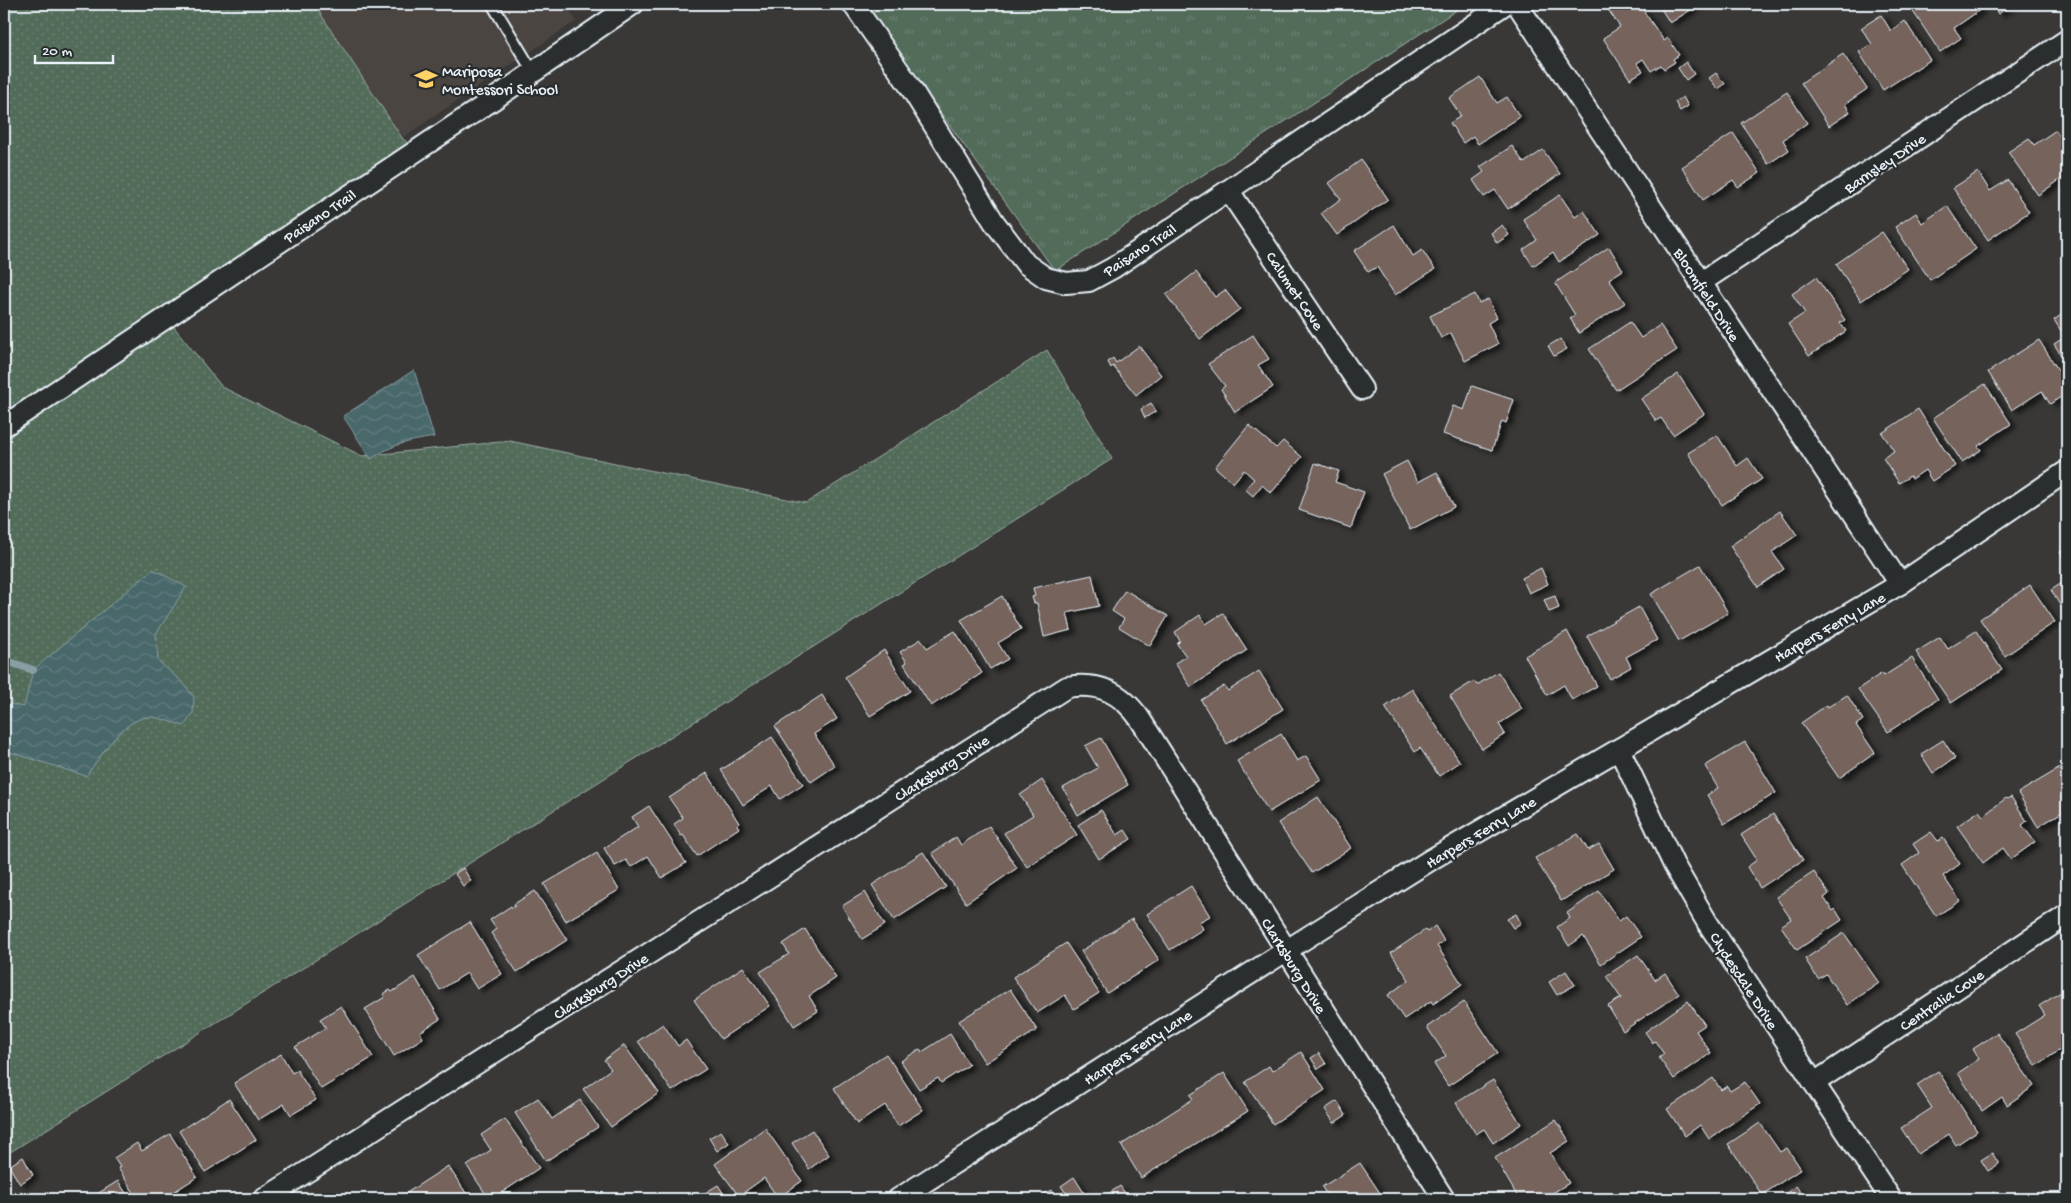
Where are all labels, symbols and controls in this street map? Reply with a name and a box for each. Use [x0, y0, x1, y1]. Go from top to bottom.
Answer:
scale bar [35, 32, 112, 64]
text: 20 m [42, 43, 72, 61]
place label: Mariposa Montessori School [442, 64, 558, 101]
school or university icon: Mariposa Montessori School [413, 66, 439, 92]
street label: Barnsley Drive [1841, 130, 1931, 200]
street label: Paisano Trail [280, 187, 361, 250]
street label: Paisano Trail [1100, 221, 1181, 283]
street label: Bloomfield Drive [1667, 245, 1743, 347]
street label: Calumet Cove [1260, 249, 1327, 336]
street label: Harpers Ferry Lane [1772, 589, 1890, 669]
street label: Clarksburg Drive [892, 732, 994, 808]
street label: Harpers Ferry Lane [1423, 793, 1541, 874]
street label: Clarksburg Drive [1255, 916, 1329, 1019]
street label: Clydesdale Drive [1704, 930, 1781, 1035]
street label: Clarksburg Drive [551, 950, 653, 1026]
street label: Centralia Cove [1897, 966, 1989, 1037]
street label: Harpers Ferry Lane [1081, 1006, 1197, 1091]

